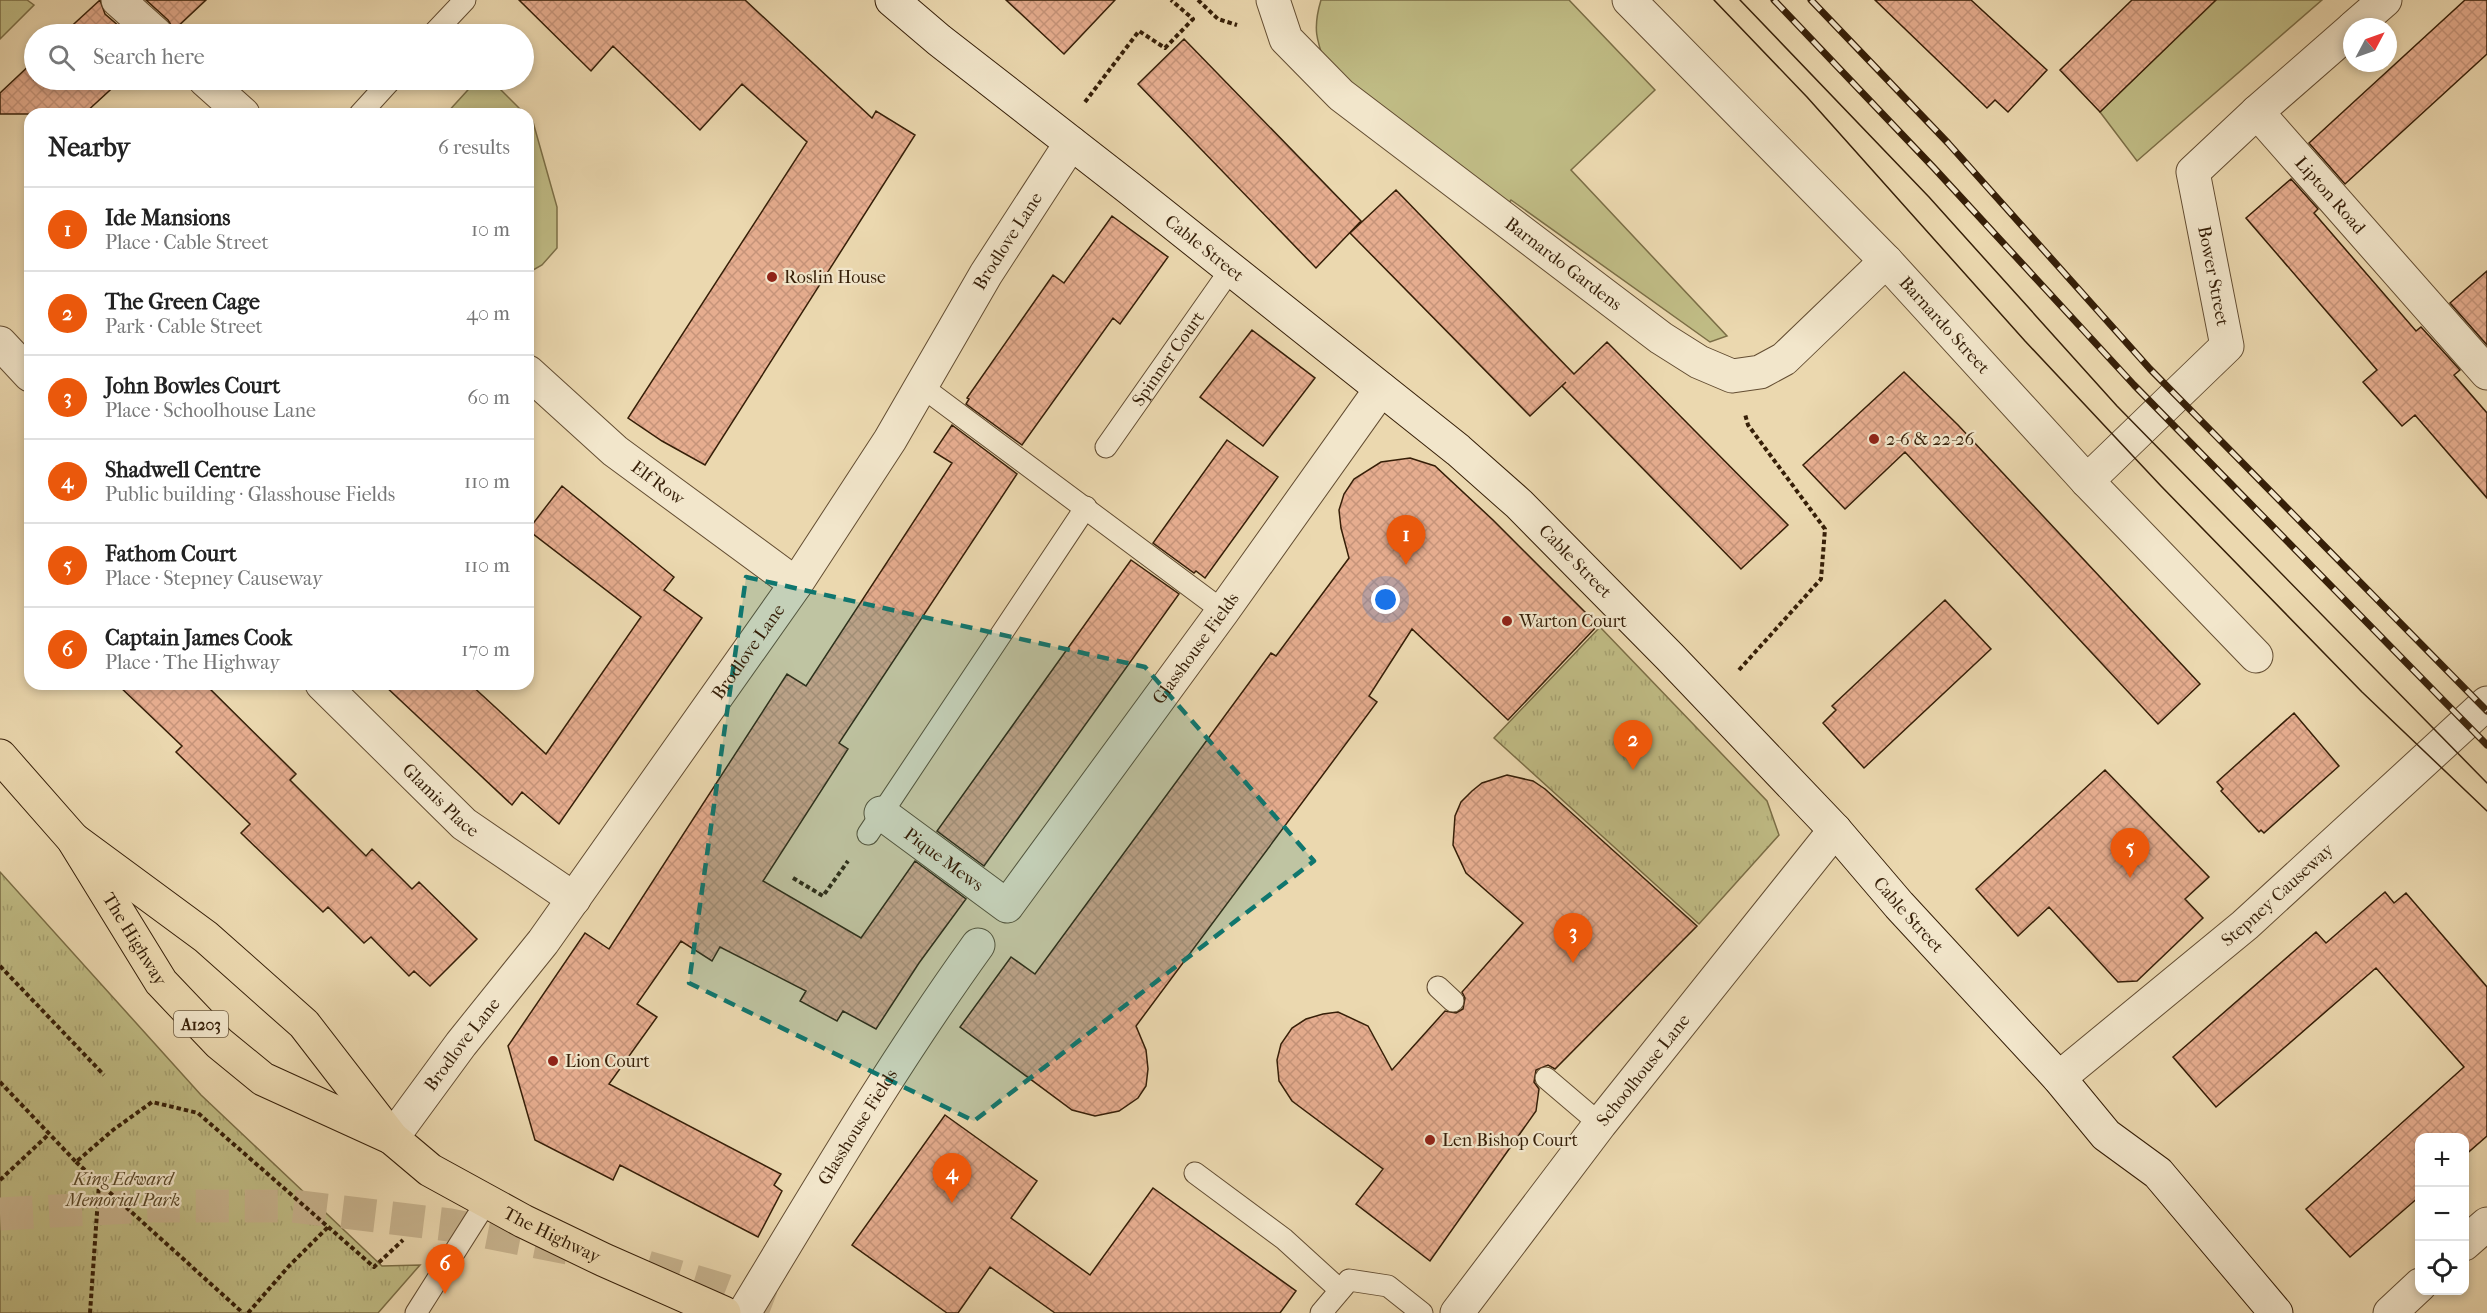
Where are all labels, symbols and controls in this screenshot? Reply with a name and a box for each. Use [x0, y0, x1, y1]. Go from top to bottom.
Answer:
north arrow [2343, 18, 2397, 72]
search box [24, 24, 534, 90]
icon: search [45, 41, 78, 74]
text: Search here [93, 44, 205, 70]
text: Nearby [48, 132, 130, 163]
text: 6 results [438, 136, 510, 159]
street label: Lipton Road [2291, 152, 2370, 238]
street label: Brodlove Lane [969, 188, 1047, 294]
text: Ide Mansions [105, 205, 230, 231]
street label: Cable Street [1161, 210, 1249, 286]
street label: Barnardo Gardens [1501, 213, 1626, 315]
text: 1 [64, 218, 71, 241]
text: 10 m [471, 218, 510, 241]
street label: Bower Street [2193, 224, 2233, 328]
text: Place · Cable Street [105, 231, 269, 254]
place label: Roslin House [784, 267, 886, 288]
marker: Roslin House [765, 270, 779, 284]
street label: Barnardo Street [1895, 272, 1995, 378]
text: The Green Cage [105, 289, 260, 315]
text: 2 [62, 302, 73, 325]
text: 40 m [466, 302, 510, 325]
street label: Spinner Court [1128, 307, 1209, 410]
text: Park · Cable Street [105, 315, 263, 338]
text: John Bowles Court [105, 373, 280, 399]
text: 3 [63, 386, 72, 409]
text: 60 m [467, 386, 510, 409]
text: Place · Schoolhouse Lane [105, 399, 316, 422]
place label: 2-6 & 22-26 [1886, 429, 1975, 450]
marker: 2-6 & 22-26 [1867, 432, 1881, 446]
street label: Elf Row [627, 456, 689, 509]
text: Shadwell Centre [105, 457, 261, 483]
text: 4 [62, 470, 73, 493]
text: 110 m [464, 470, 510, 493]
text: Public building · Glasshouse Fields [105, 483, 395, 506]
pin: 1 [1386, 516, 1426, 565]
street label: Cable Street [1535, 520, 1617, 603]
text: Fathom Court [105, 541, 237, 567]
text: 5 [63, 554, 72, 577]
text: 110 m [464, 554, 510, 577]
text: Place · Stepney Causeway [105, 567, 323, 590]
your location [1371, 585, 1400, 614]
street label: Glasshouse Fields [1148, 588, 1243, 708]
street label: Brodlove Lane [707, 600, 789, 703]
place label: Warton Court [1518, 611, 1627, 632]
marker: Warton Court [1500, 614, 1514, 628]
text: Captain James Cook [105, 625, 292, 651]
text: 6 [62, 638, 73, 661]
text: 170 m [461, 638, 510, 661]
text: Place · The Highway [105, 651, 280, 674]
pin: 2 [1614, 720, 1652, 770]
street label: Glamis Place [398, 759, 483, 841]
street label: Pique Mews [900, 823, 988, 896]
pin: 5 [2110, 828, 2150, 878]
street label: Stepney Causeway [2217, 838, 2339, 951]
street label: Cable Street [1869, 873, 1949, 957]
street label: The Highway [98, 889, 172, 990]
pin: 3 [1554, 914, 1592, 963]
street label: Brodlove Lane [420, 993, 505, 1095]
street label: Schoolhouse Lane [1592, 1010, 1694, 1130]
road number: A1203 [174, 1011, 228, 1037]
place label: Lion Court [565, 1051, 650, 1072]
marker: Lion Court [546, 1054, 560, 1068]
street label: Glasshouse Fields [813, 1065, 902, 1189]
place label: Len Bishop Court [1442, 1130, 1579, 1151]
marker: Len Bishop Court [1423, 1133, 1437, 1147]
map controls [2415, 1133, 2469, 1295]
button: + [2415, 1133, 2469, 1187]
pin: 4 [932, 1154, 972, 1203]
park label: King Edward Memorial Park [64, 1169, 180, 1211]
button: − [2415, 1187, 2469, 1241]
street label: The Highway [500, 1202, 605, 1268]
button: locate [2415, 1241, 2469, 1295]
pin: 6 [426, 1244, 464, 1294]

